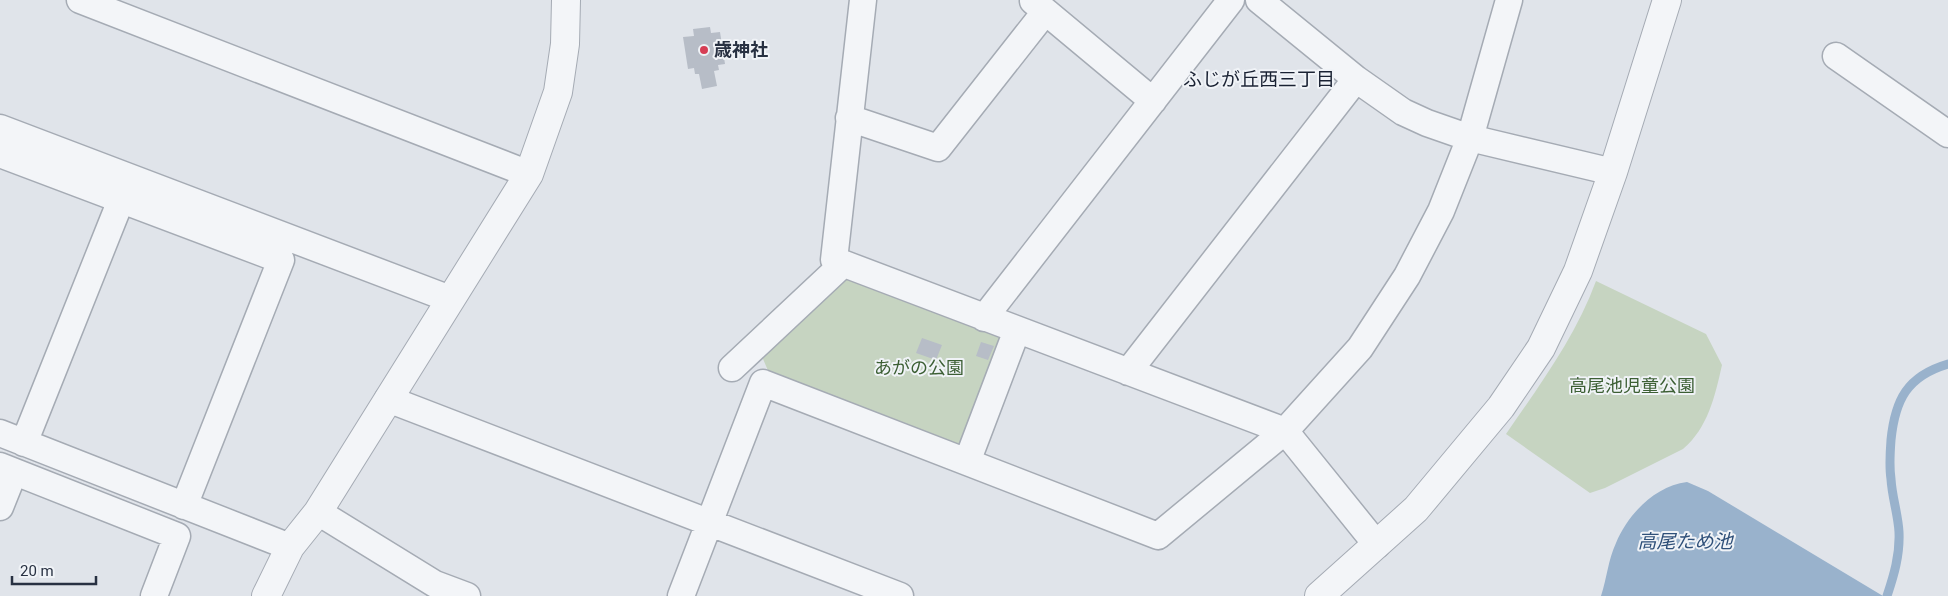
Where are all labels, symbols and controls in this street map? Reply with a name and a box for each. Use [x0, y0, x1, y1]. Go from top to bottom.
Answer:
place label: 歳神社 [714, 39, 768, 60]
marker: 歳神社 [698, 44, 710, 56]
district label: ふじが丘西三丁目 [1183, 68, 1335, 91]
park label: あがの公園 [874, 357, 964, 378]
park label: 高尾池児童公園 [1569, 375, 1695, 396]
water label: 高尾ため池 [1637, 530, 1734, 553]
scale bar [12, 554, 96, 586]
text: 20 m [20, 562, 54, 580]

